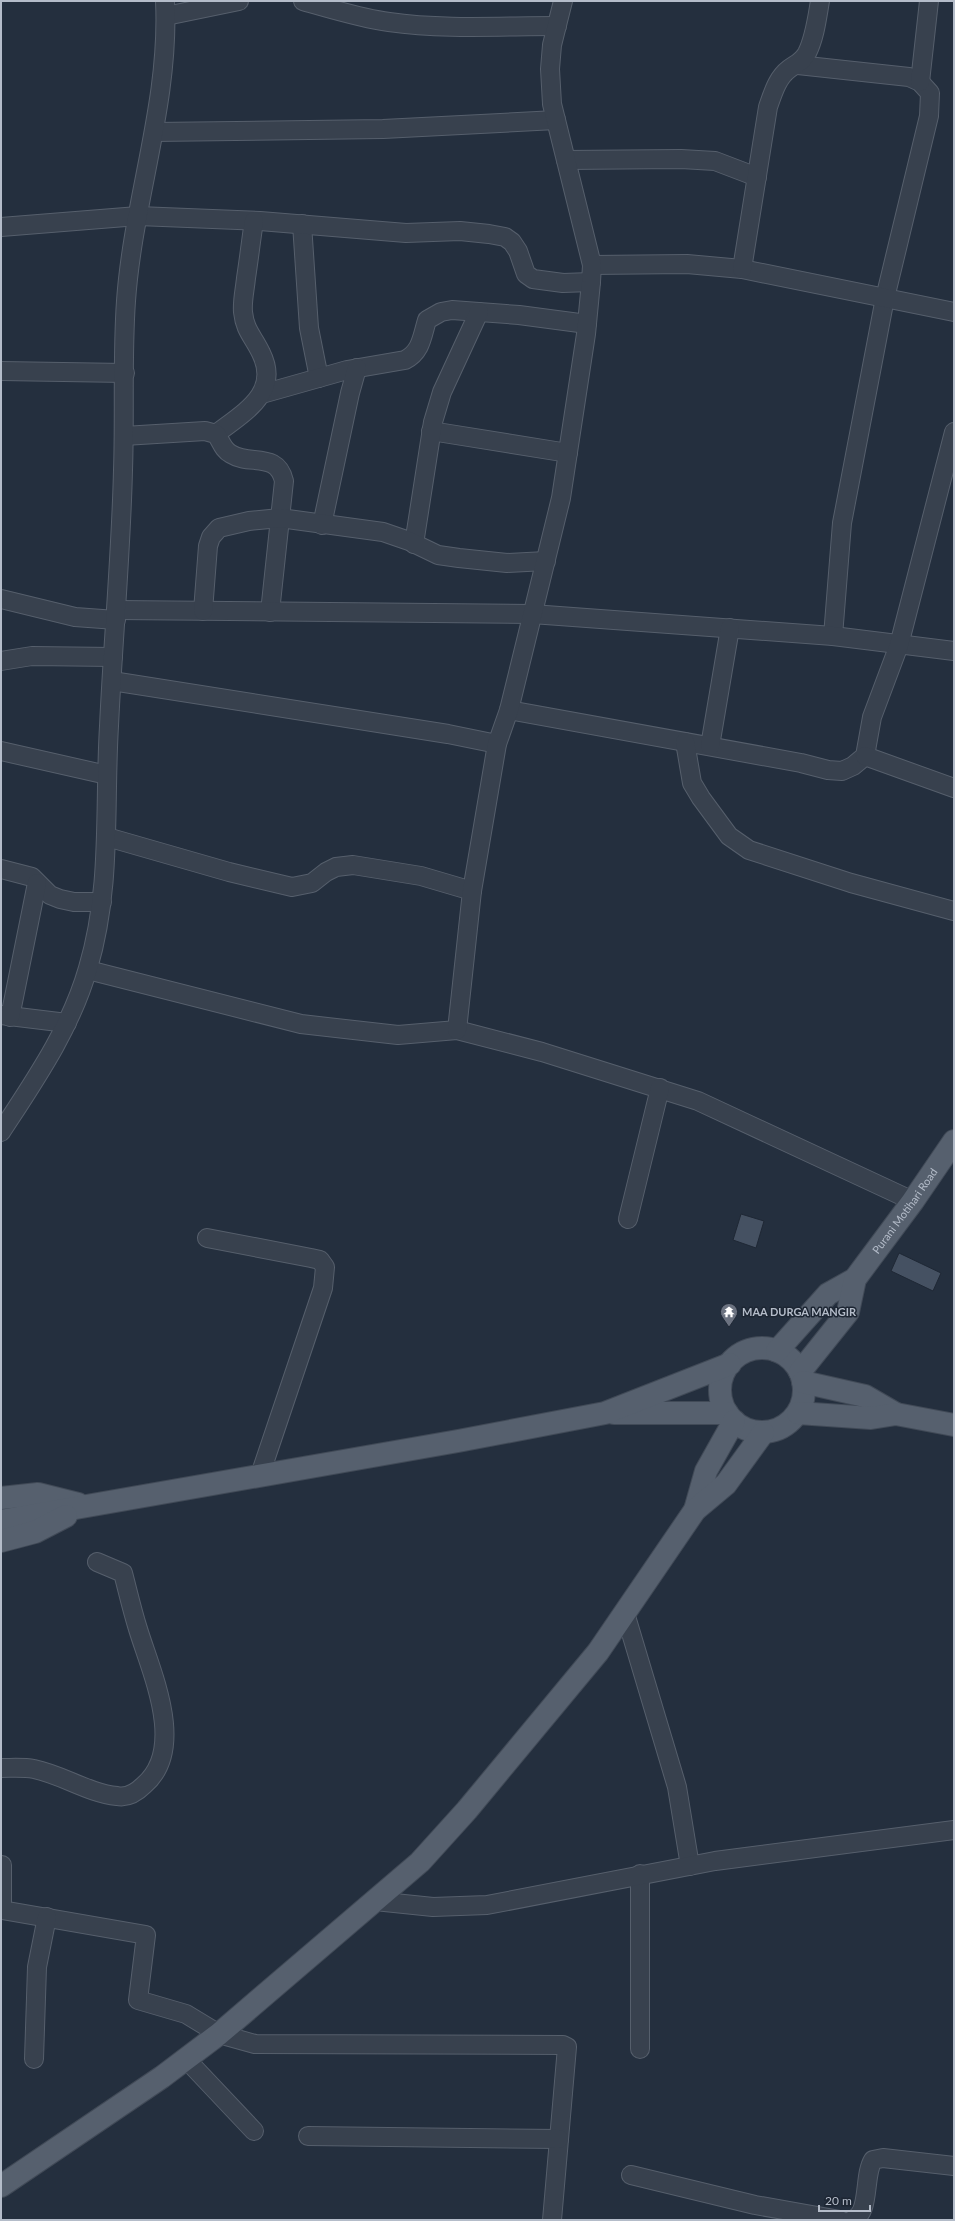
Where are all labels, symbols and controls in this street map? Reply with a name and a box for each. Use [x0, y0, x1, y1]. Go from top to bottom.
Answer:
street label: Purani Motihari Road [869, 1165, 940, 1256]
temple icon: MAA DURGA MANGIR [719, 1302, 739, 1327]
place label: MAA DURGA MANGIR [742, 1305, 857, 1318]
scale bar [819, 2187, 870, 2213]
text: 20 m [825, 2193, 852, 2208]

